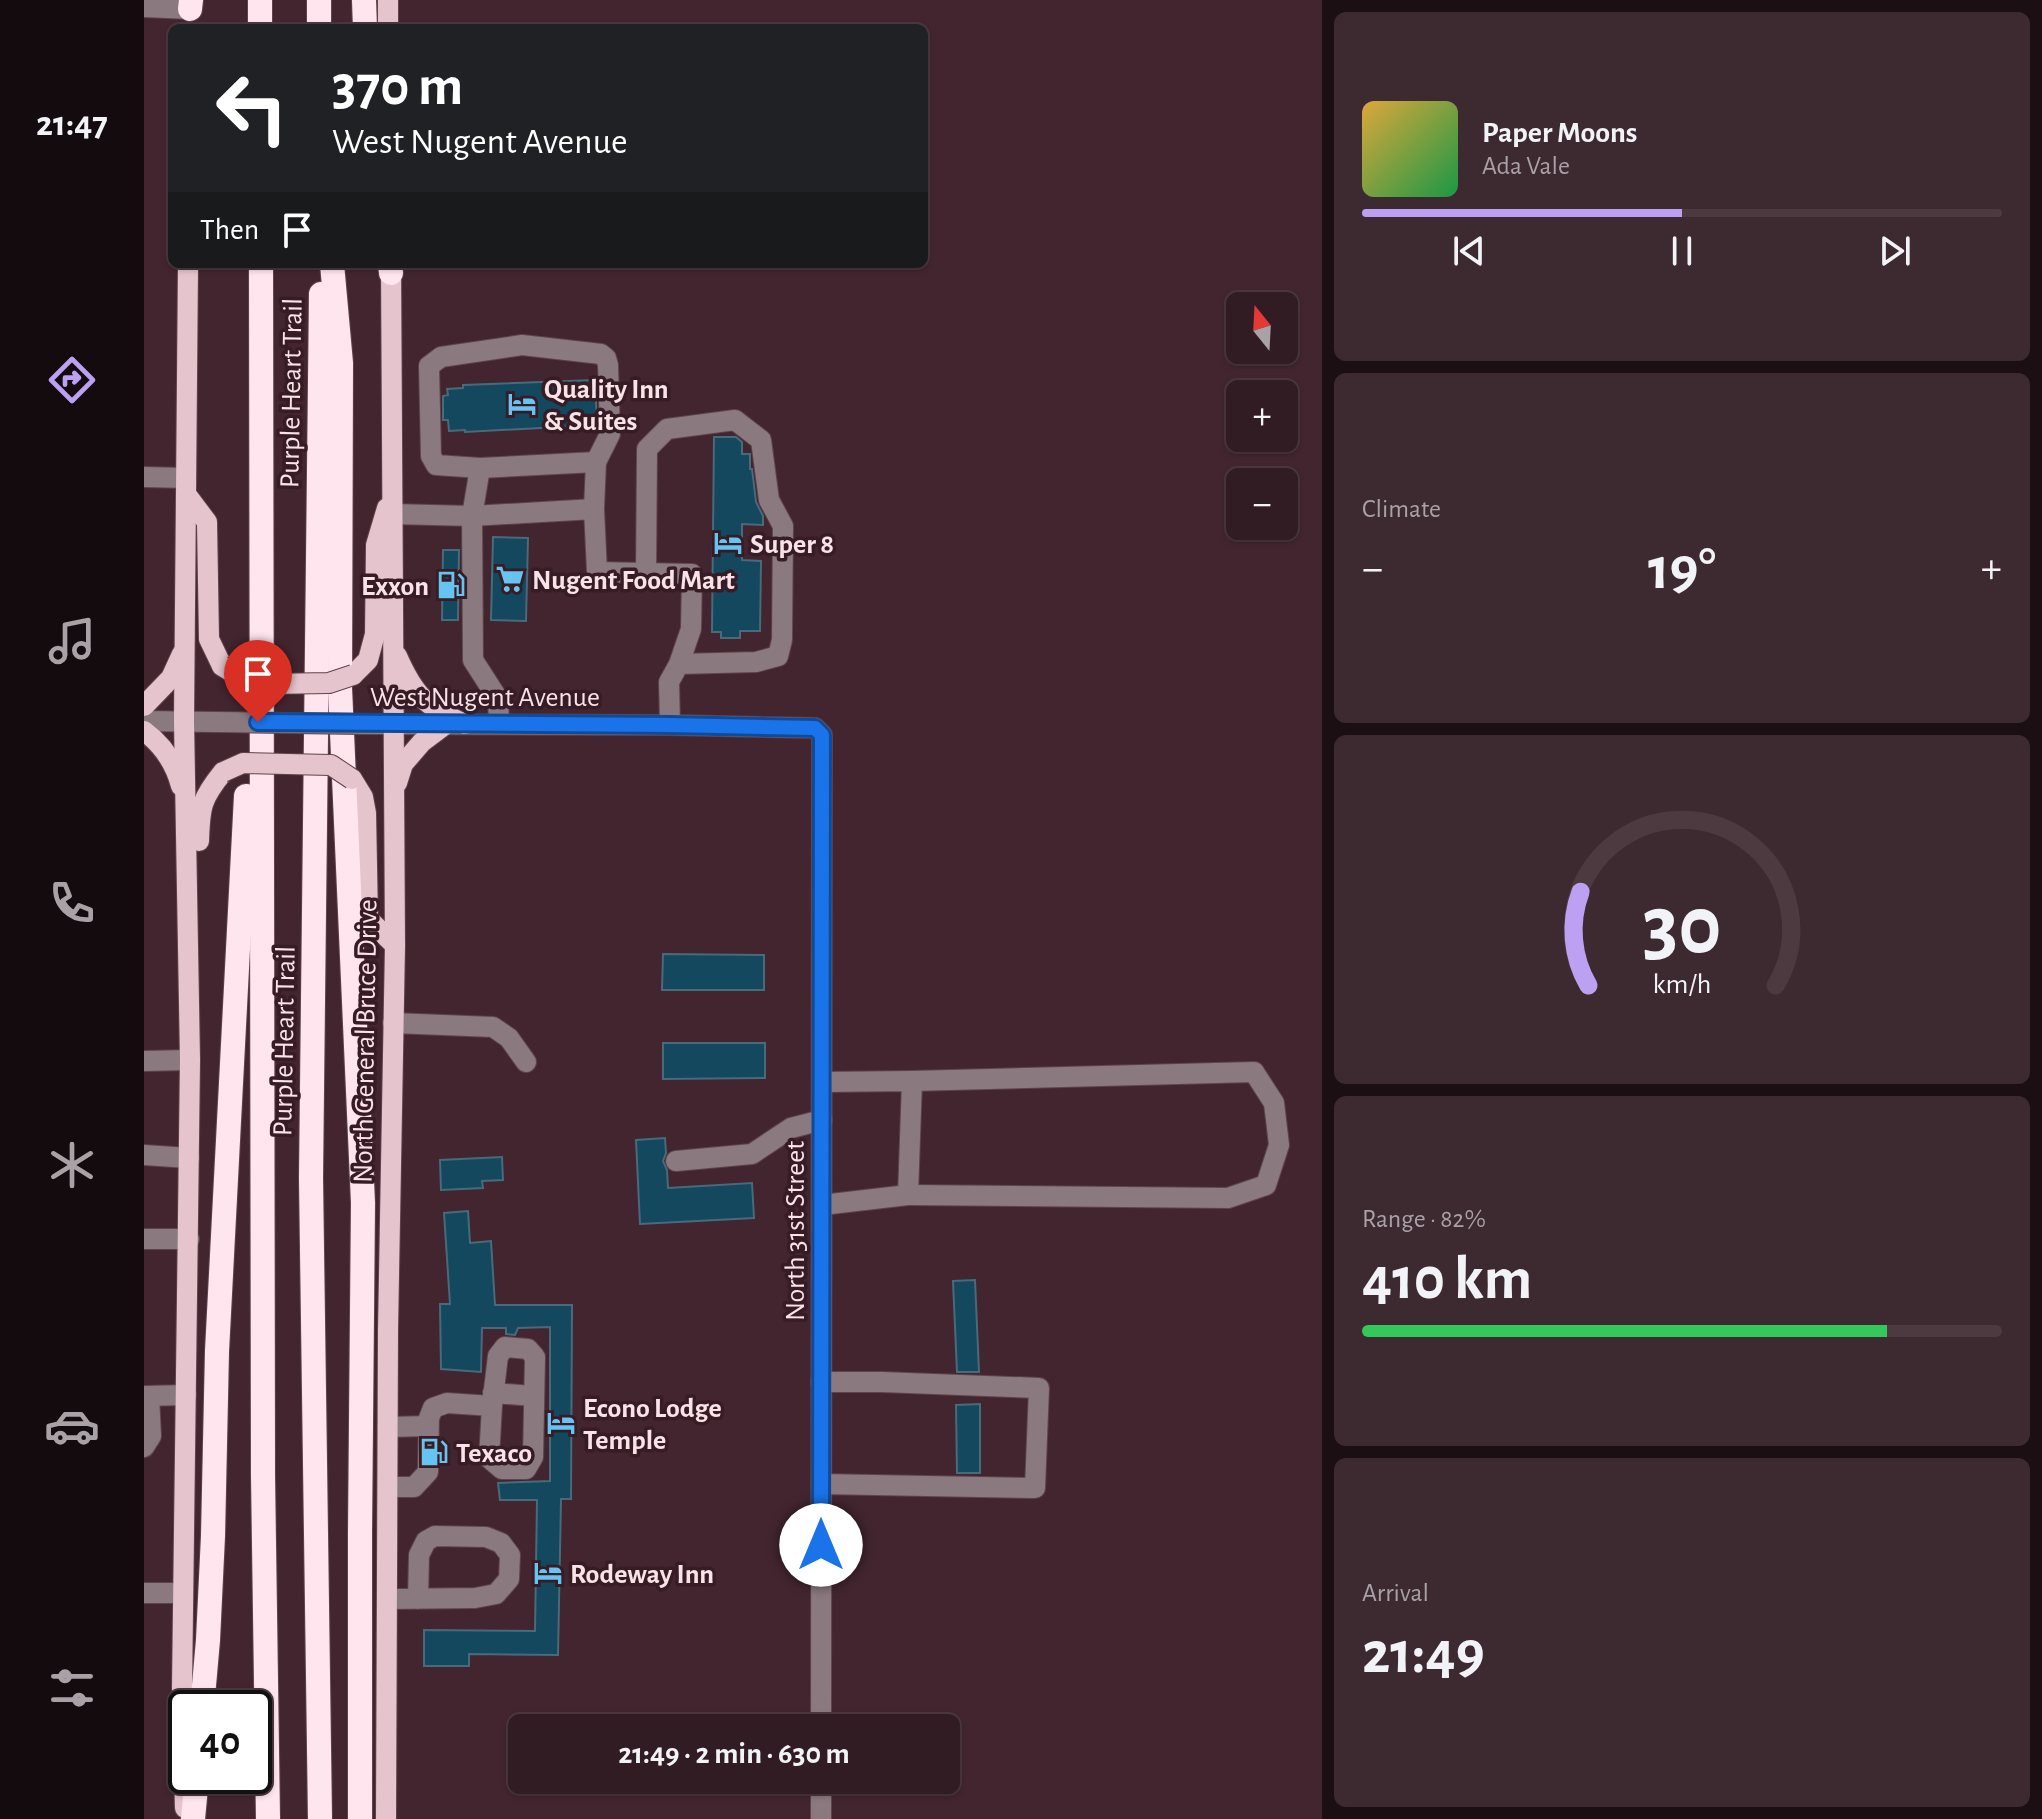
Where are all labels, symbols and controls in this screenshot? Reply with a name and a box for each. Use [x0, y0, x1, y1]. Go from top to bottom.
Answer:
icon: left [200, 56, 304, 160]
text: 370 m [332, 59, 463, 115]
text: 21:47 [36, 106, 108, 142]
text: Paper Moons [1482, 118, 1637, 148]
text: West Nugent Avenue [332, 124, 628, 160]
text: Ada Vale [1482, 153, 1570, 179]
icon: arrive [275, 208, 319, 252]
text: Then [200, 215, 259, 245]
icon: previous [1447, 229, 1491, 273]
icon: pause [1660, 229, 1704, 273]
icon: next [1873, 229, 1917, 273]
north arrow [1226, 292, 1298, 364]
map controls [1226, 292, 1298, 540]
street label: Purple Heart Trail [276, 298, 308, 488]
icon: directions [44, 352, 100, 408]
place label: Quality Inn & Suites [544, 376, 669, 436]
button: + [1226, 380, 1298, 452]
hotel icon: Quality Inn & Suites [507, 389, 537, 419]
button: − [1226, 468, 1298, 540]
text: Climate [1362, 496, 1441, 522]
hotel icon: Super 8 [713, 528, 743, 558]
place label: Super 8 [750, 531, 834, 559]
text: 19° [1648, 540, 1716, 600]
text: − [1362, 547, 1383, 591]
text: + [1981, 547, 2002, 591]
supermarket icon: Nugent Food Mart [495, 564, 525, 594]
place label: Nugent Food Mart [532, 567, 735, 595]
fuel station icon: Exxon [436, 570, 466, 600]
place label: Exxon [361, 573, 429, 601]
icon: music [44, 613, 100, 669]
pin [224, 640, 292, 722]
icon: arrive [236, 652, 280, 696]
street label: West Nugent Avenue [370, 684, 600, 712]
icon: phone [44, 875, 100, 931]
text: 30 [1642, 884, 1722, 968]
street label: North General Bruce Drive [350, 899, 382, 1183]
street label: Purple Heart Trail [269, 946, 301, 1136]
text: km/h [1653, 970, 1711, 999]
icon: climate [44, 1137, 100, 1193]
street label: North 31st Street [782, 1141, 810, 1321]
text: Range · 82% [1362, 1206, 1486, 1232]
text: 410 km [1362, 1250, 1532, 1310]
place label: Econo Lodge Temple [583, 1395, 722, 1455]
icon: car [44, 1398, 100, 1454]
hotel icon: Econo Lodge Temple [546, 1408, 576, 1438]
fuel station icon: Texaco [419, 1437, 449, 1467]
place label: Texaco [456, 1440, 532, 1468]
position arrow [779, 1503, 863, 1587]
hotel icon: Rodeway Inn [533, 1558, 563, 1588]
place label: Rodeway Inn [570, 1561, 714, 1589]
text: Arrival [1362, 1580, 1429, 1606]
text: 21:49 [1362, 1624, 1485, 1684]
icon: filters [44, 1660, 100, 1716]
speed limit sign: 40 [168, 1690, 272, 1794]
text: 21:49 · 2 min · 630 m [618, 1739, 850, 1769]

